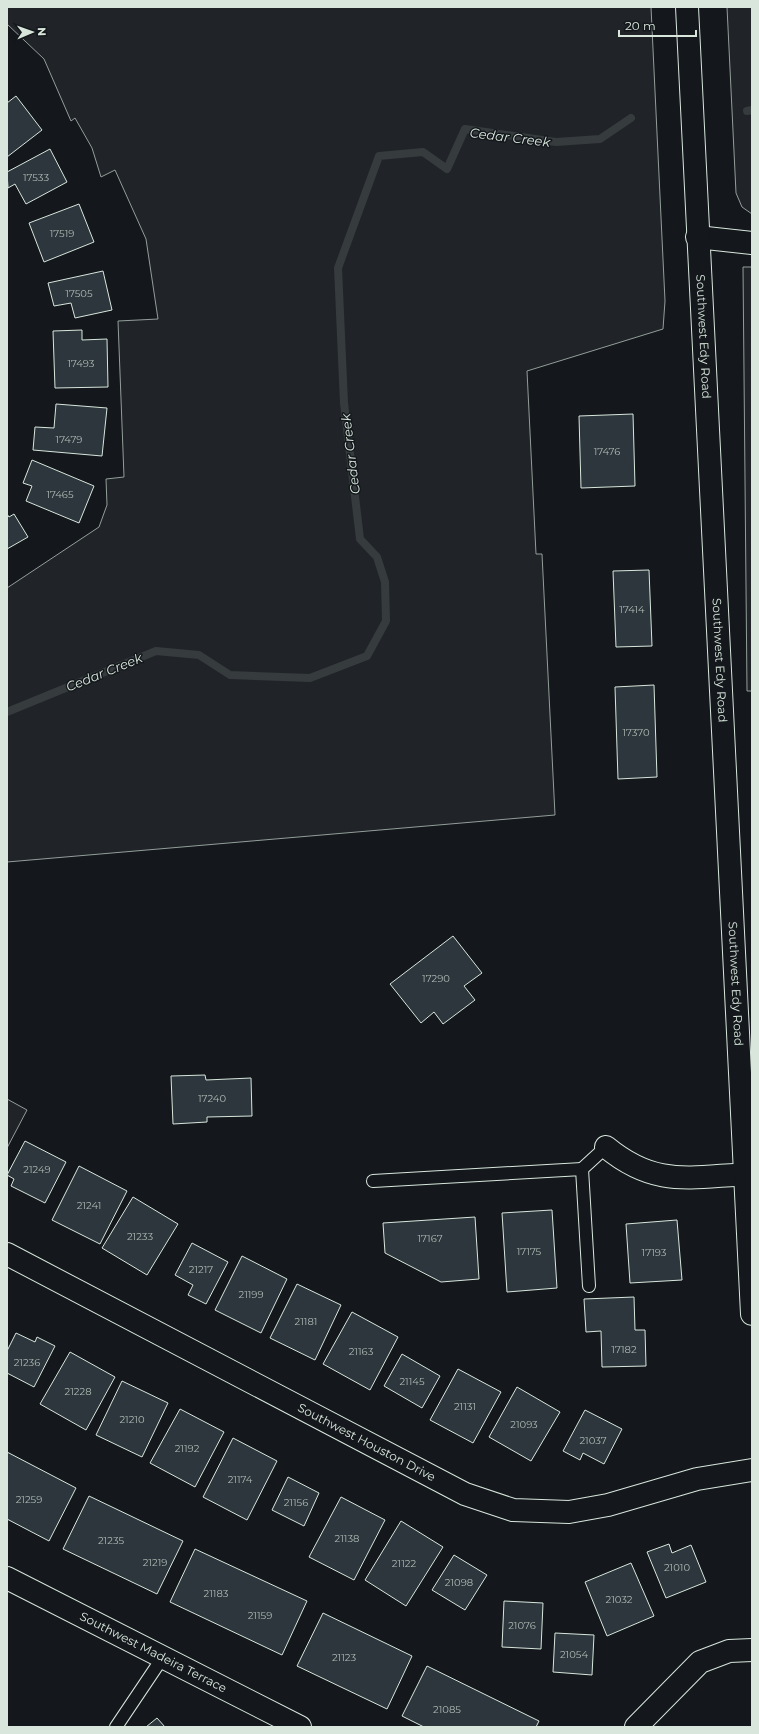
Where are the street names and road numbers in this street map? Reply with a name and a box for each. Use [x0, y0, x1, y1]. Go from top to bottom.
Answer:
street label: Southwest Edy Road [693, 274, 714, 399]
street label: Southwest Edy Road [709, 598, 731, 723]
street label: Southwest Edy Road [725, 921, 747, 1046]
street label: Southwest Houston Drive [295, 1400, 438, 1484]
street label: Southwest Madeira Terrace [77, 1608, 229, 1695]

